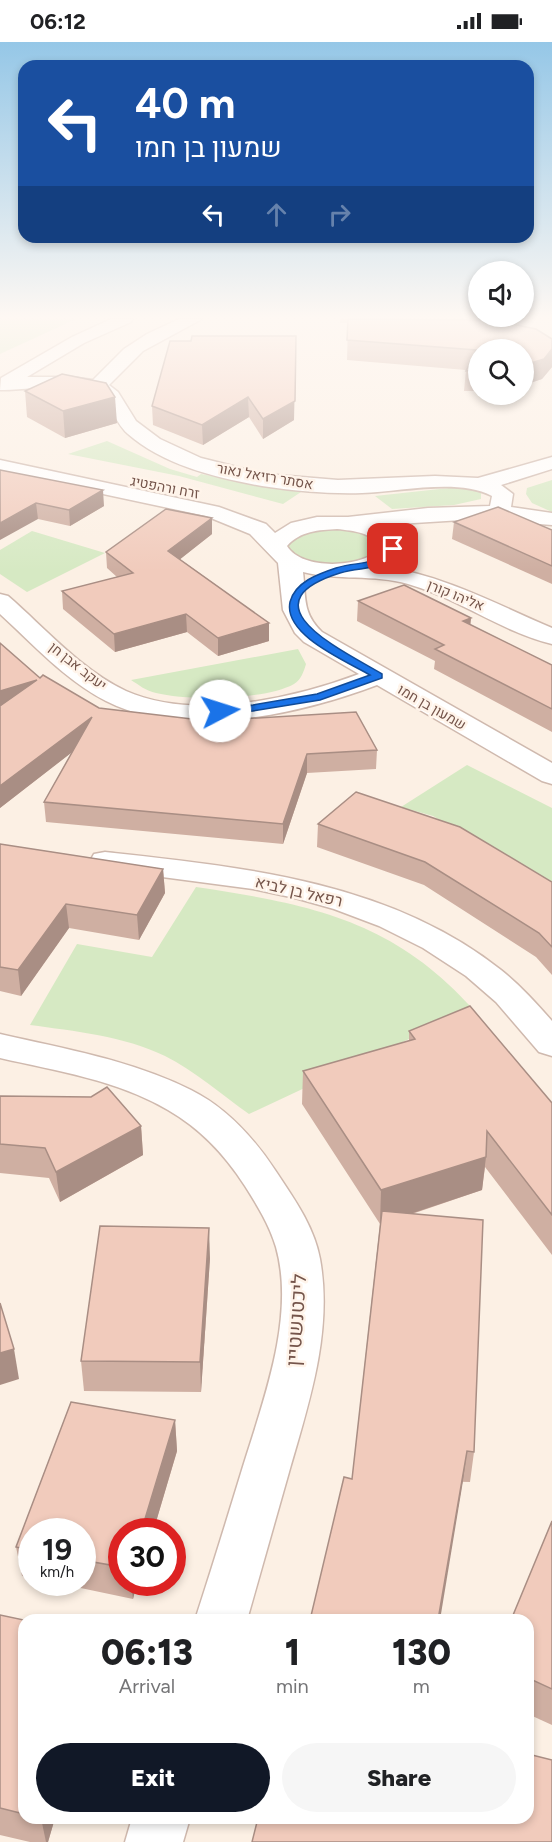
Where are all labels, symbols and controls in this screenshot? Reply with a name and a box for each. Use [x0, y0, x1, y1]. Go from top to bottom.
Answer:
text: 06:12 [30, 8, 86, 35]
text: 40 m [135, 78, 235, 129]
icon: left [36, 84, 114, 162]
text: שמעון בן חמו [135, 131, 282, 164]
icon: left [197, 198, 230, 231]
icon: ahead [260, 198, 293, 231]
icon: right [323, 198, 356, 231]
map controls [468, 261, 534, 405]
button: sound [468, 261, 534, 327]
button: search [468, 339, 534, 405]
street label: אסתר רזיאל נאור [215, 460, 315, 493]
street label: זרח ורהפטיג [129, 472, 201, 503]
pin [367, 523, 418, 574]
icon: arrive [376, 532, 409, 565]
street label: אליהו קורן [425, 576, 487, 615]
street label: יעקב אבן חן [46, 639, 110, 694]
position arrow [188, 679, 252, 743]
street label: שמעון בן חמו [395, 681, 469, 734]
street label: רפאל בן לביא [253, 872, 344, 911]
street label: ליכטנשטיין [281, 1273, 311, 1367]
speed limit sign: 30 [108, 1518, 186, 1596]
text: 19 [42, 1531, 72, 1568]
text: km/h [40, 1563, 74, 1581]
text: 06:13 [101, 1631, 193, 1674]
text: 1 [285, 1631, 300, 1674]
text: 130 [392, 1631, 451, 1674]
text: Arrival [119, 1674, 175, 1698]
text: min [276, 1674, 309, 1698]
text: m [413, 1674, 430, 1698]
button: Exit [36, 1743, 270, 1812]
button: Share [282, 1743, 516, 1812]

